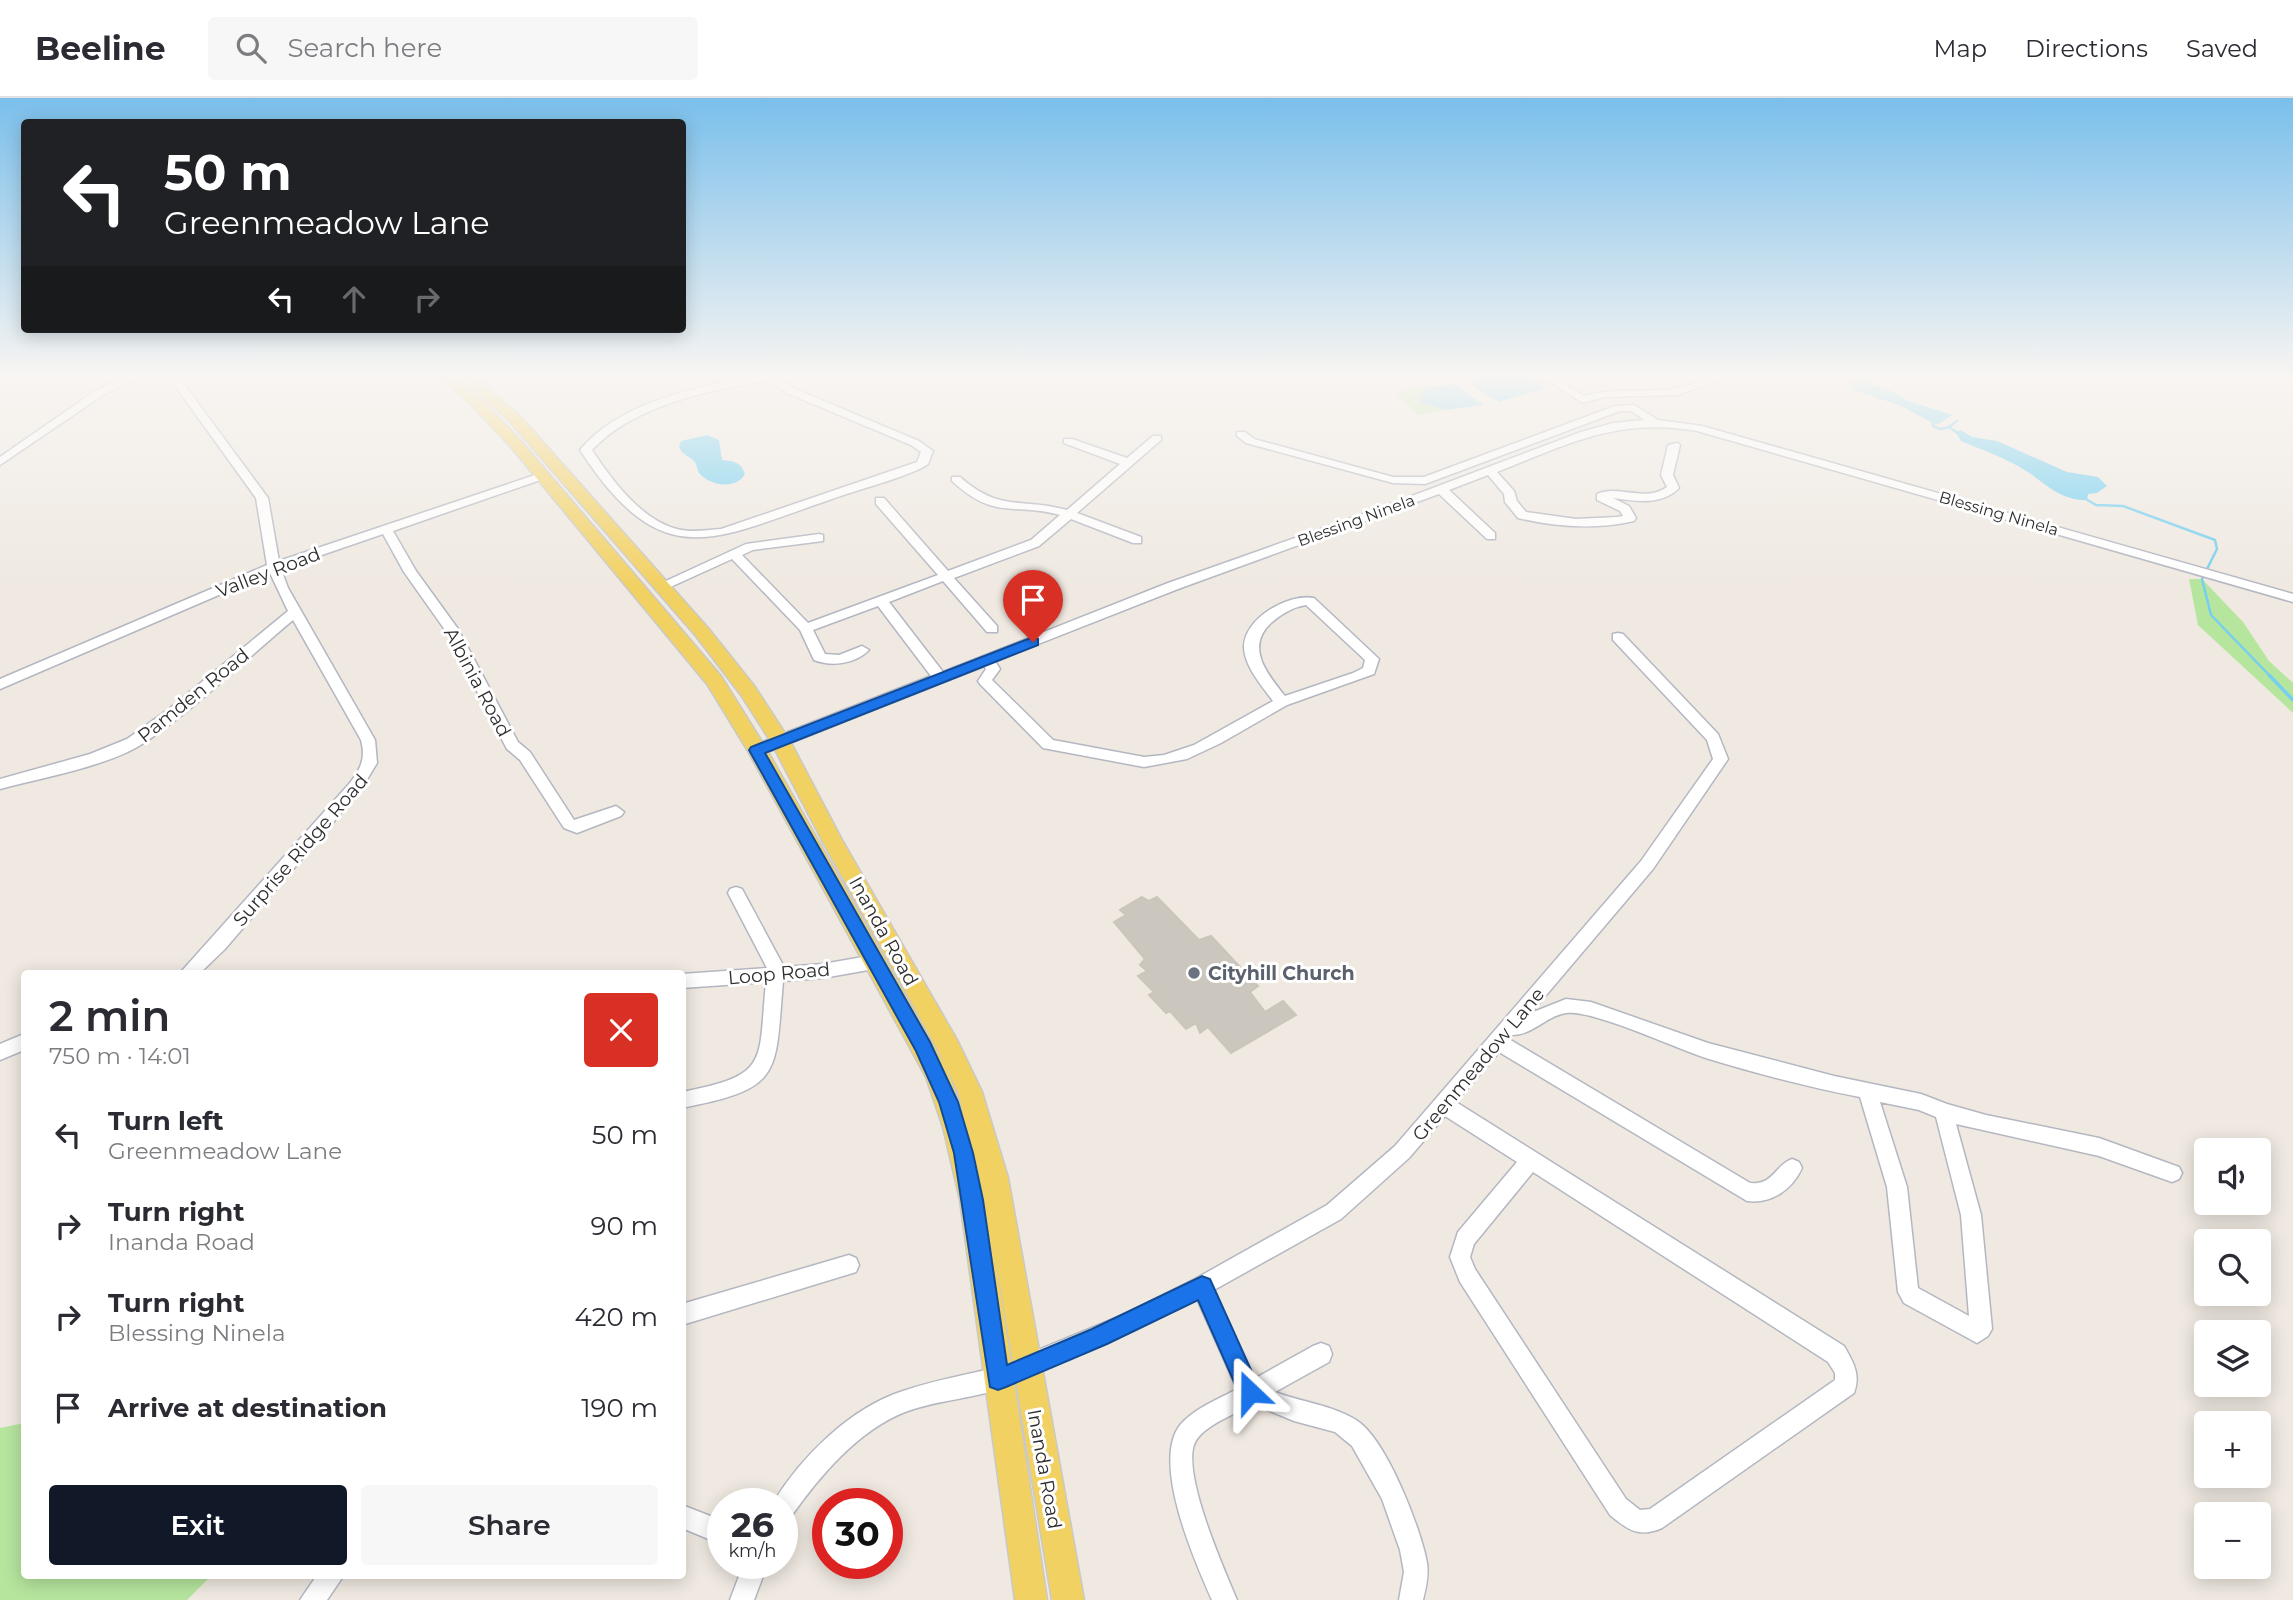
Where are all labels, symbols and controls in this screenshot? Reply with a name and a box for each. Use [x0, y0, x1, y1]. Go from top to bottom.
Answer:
search box [208, 17, 698, 80]
text: Beeline [35, 28, 166, 68]
icon: search [232, 29, 270, 67]
text: Search here [288, 32, 442, 64]
text: Map [1934, 34, 1987, 63]
text: Directions [2025, 34, 2148, 63]
text: Saved [2186, 34, 2258, 63]
text: 50 m [164, 143, 292, 202]
icon: left [49, 147, 140, 238]
text: Greenmeadow Lane [164, 203, 490, 242]
icon: left [262, 280, 300, 318]
icon: ahead [335, 280, 373, 318]
icon: right [408, 280, 446, 318]
street label: Blessing Ninela [1937, 487, 2061, 540]
street label: Blessing Ninela [1295, 490, 1417, 551]
street label: Valley Road [213, 542, 324, 603]
pin [1003, 570, 1063, 642]
icon: arrive [1014, 581, 1052, 619]
street label: Albinia Road [439, 624, 516, 741]
street label: Pamden Road [133, 643, 254, 747]
street label: Surprise Ridge Road [228, 770, 373, 931]
street label: Inanda Road [844, 873, 923, 990]
street label: Loop Road [727, 958, 831, 989]
place label: Cityhill Church [1208, 962, 1355, 985]
marker: Cityhill Church [1186, 965, 1202, 981]
street label: Greenmeadow Lane [1407, 983, 1549, 1146]
text: 2 min [49, 990, 170, 1042]
button: close [584, 993, 658, 1067]
text: 750 m · 14:01 [49, 1042, 191, 1070]
text: Turn left [108, 1105, 224, 1137]
icon: left [49, 1116, 87, 1154]
text: 50 m [592, 1119, 658, 1151]
text: Greenmeadow Lane [108, 1137, 342, 1165]
map controls [2194, 1138, 2271, 1579]
button: sound [2194, 1138, 2271, 1215]
text: Turn right [108, 1196, 244, 1228]
icon: right [49, 1207, 87, 1245]
text: 90 m [591, 1210, 658, 1242]
text: Inanda Road [108, 1228, 255, 1256]
button: search [2194, 1229, 2271, 1306]
text: Turn right [108, 1287, 244, 1319]
icon: right [49, 1298, 87, 1336]
text: 420 m [575, 1301, 658, 1333]
text: Blessing Ninela [108, 1319, 285, 1347]
button: layers [2194, 1320, 2271, 1397]
position arrow [1213, 1355, 1287, 1429]
icon: arrive [49, 1389, 87, 1427]
text: Arrive at destination [108, 1392, 387, 1424]
text: 190 m [581, 1392, 658, 1424]
street label: Inanda Road [1023, 1407, 1066, 1531]
button: + [2194, 1411, 2271, 1488]
button: Exit [49, 1485, 347, 1565]
button: Share [361, 1485, 658, 1565]
speed limit sign: 30 [812, 1488, 903, 1579]
button: − [2194, 1502, 2271, 1579]
text: 26 [731, 1503, 774, 1546]
text: km/h [728, 1540, 777, 1562]

